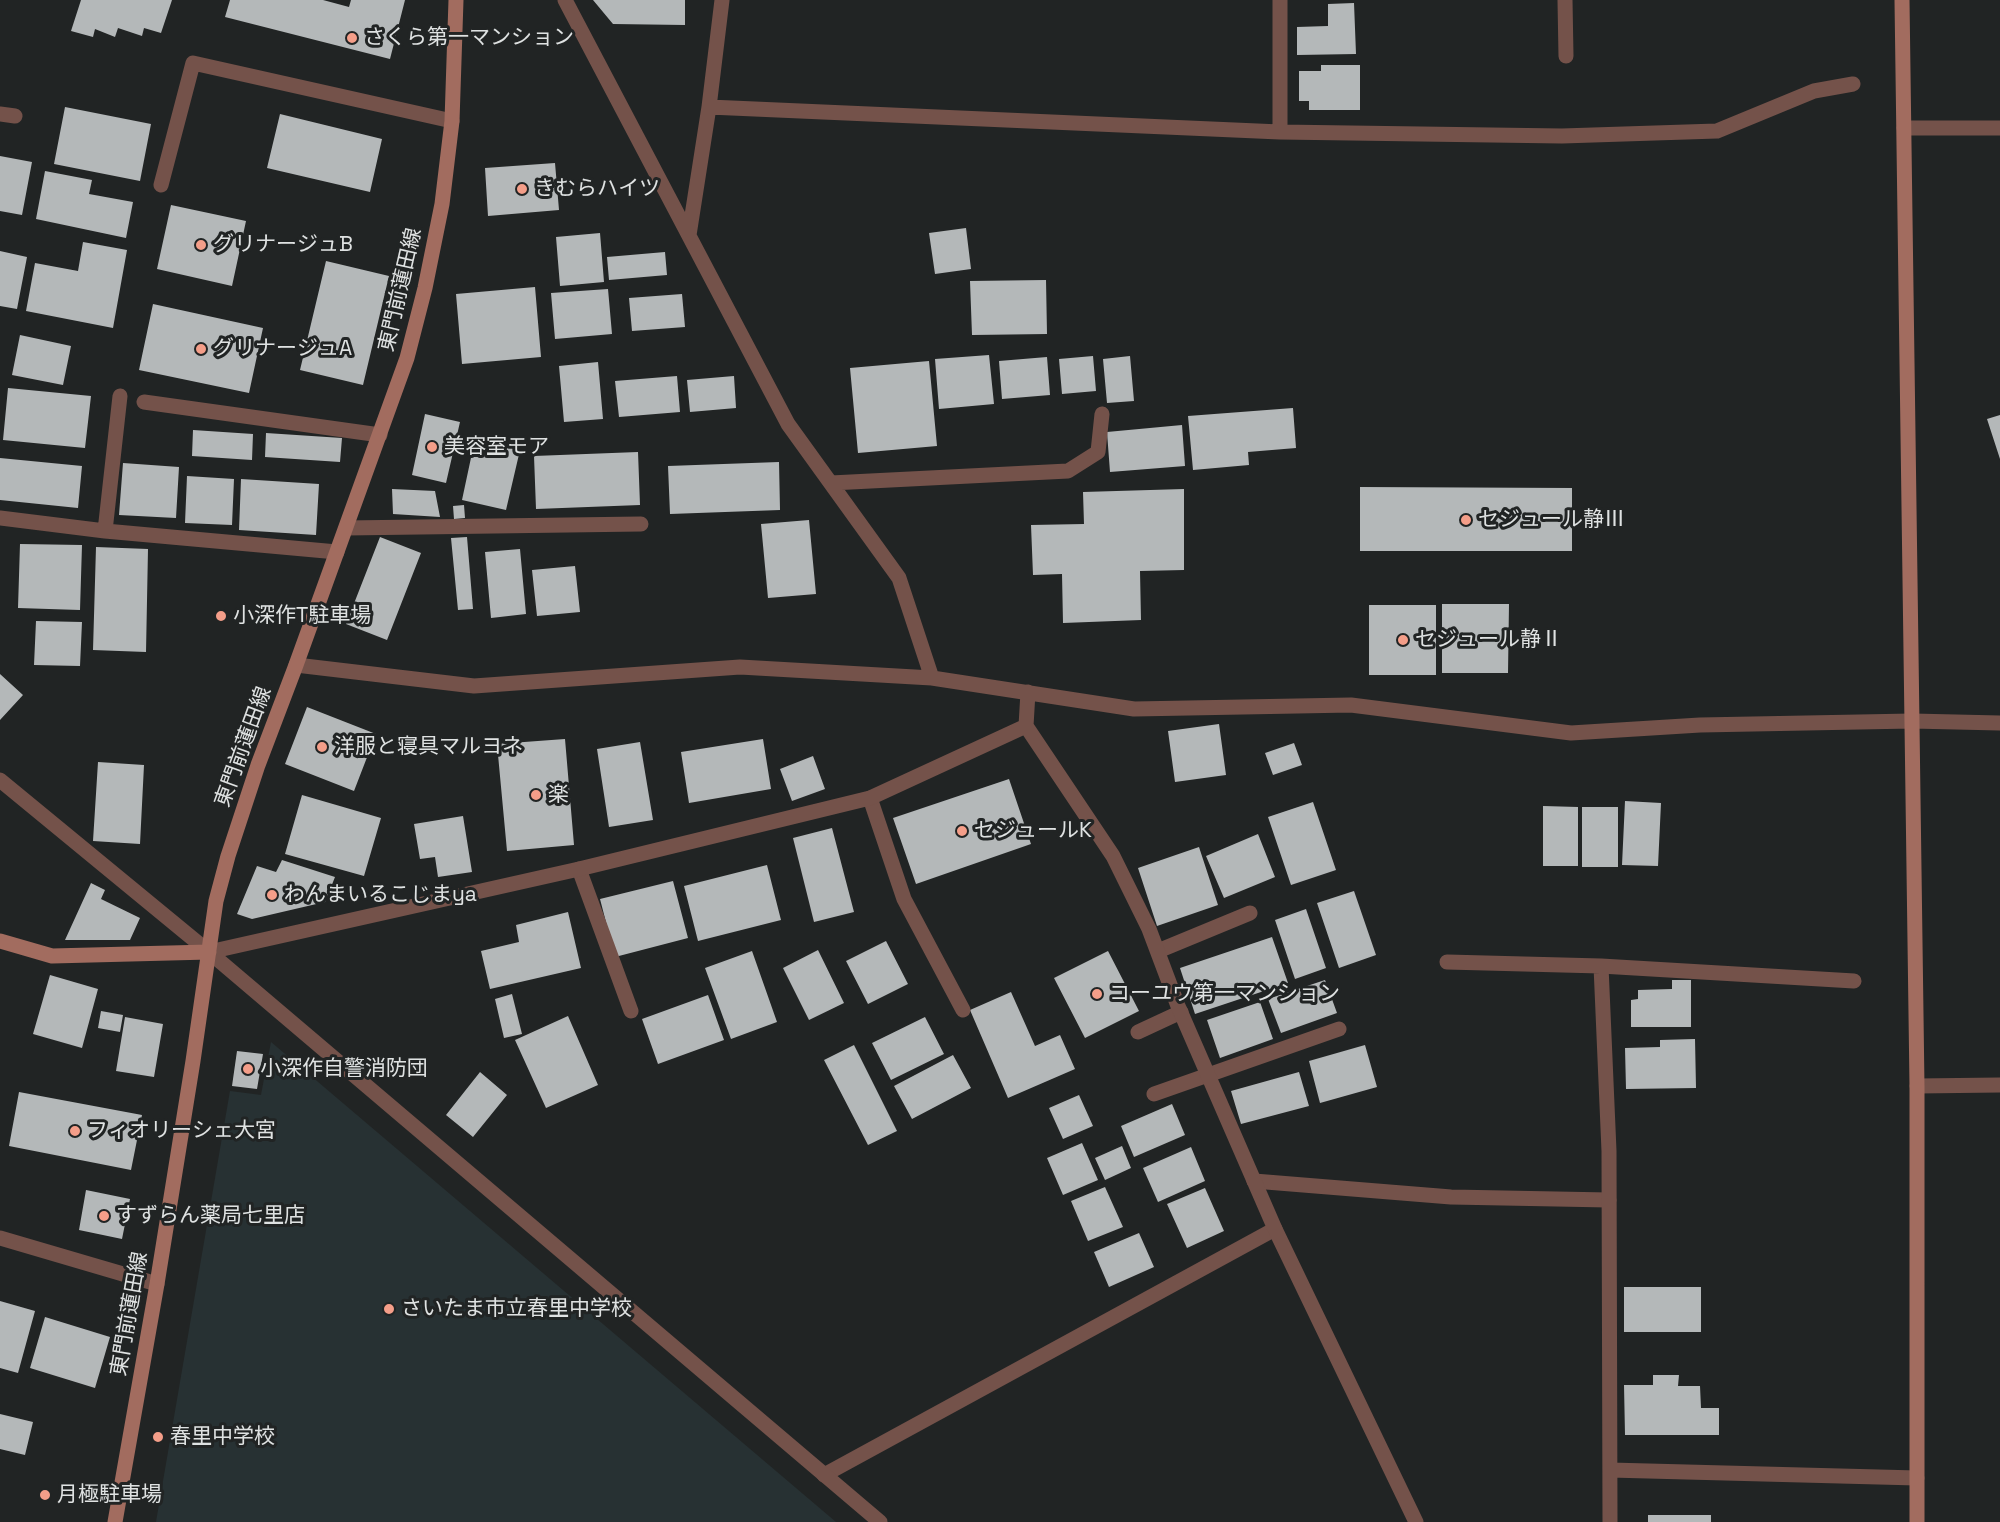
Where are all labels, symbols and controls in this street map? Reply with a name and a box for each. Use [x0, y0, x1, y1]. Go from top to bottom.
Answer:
place label: さくら第一マンション [364, 25, 574, 51]
marker: さくら第一マンション [345, 31, 359, 45]
place label: きむらハイツ [534, 176, 660, 202]
marker: きむらハイツ [515, 182, 529, 196]
street label: 東門前蓮田線 [375, 226, 427, 354]
place label: グリナージュB [213, 232, 353, 258]
marker: グリナージュB [194, 238, 208, 252]
place label: グリナージュA [213, 336, 352, 362]
marker: グリナージュA [194, 342, 208, 356]
place label: 美容室モア [444, 434, 549, 460]
marker: 美容室モア [425, 440, 439, 454]
place label: セジュール静Ⅲ [1478, 507, 1625, 533]
marker: セジュール静Ⅲ [1459, 513, 1473, 527]
place label: 小深作T駐車場 [233, 603, 371, 629]
marker: 小深作T駐車場 [214, 609, 228, 623]
place label: セジュール静Ⅱ [1415, 627, 1562, 653]
marker: セジュール静Ⅱ [1396, 633, 1410, 647]
street label: 東門前蓮田線 [211, 683, 277, 811]
place label: 洋服と寝具マルヨネ [334, 734, 523, 760]
marker: 洋服と寝具マルヨネ [315, 740, 329, 754]
place label: 楽 [548, 782, 569, 808]
marker: 楽 [529, 788, 543, 802]
place label: セジュールK [974, 818, 1092, 844]
marker: セジュールK [955, 824, 969, 838]
place label: わんまいるこじまya [284, 882, 477, 908]
marker: わんまいるこじまya [265, 888, 279, 902]
place label: コーユウ第一マンション [1109, 981, 1340, 1007]
marker: コーユウ第一マンション [1090, 987, 1104, 1001]
place label: 小深作自警消防団 [260, 1056, 428, 1082]
marker: 小深作自警消防団 [241, 1062, 255, 1076]
place label: フィオリーシェ大宮 [87, 1118, 276, 1144]
marker: フィオリーシェ大宮 [68, 1124, 82, 1138]
place label: すずらん薬局七里店 [116, 1203, 305, 1229]
marker: すずらん薬局七里店 [97, 1209, 111, 1223]
street label: 東門前蓮田線 [107, 1250, 153, 1378]
place label: さいたま市立春里中学校 [401, 1296, 632, 1322]
marker: さいたま市立春里中学校 [382, 1302, 396, 1316]
place label: 春里中学校 [170, 1424, 275, 1450]
marker: 春里中学校 [151, 1430, 165, 1444]
place label: 月極駐車場 [57, 1482, 162, 1508]
marker: 月極駐車場 [38, 1488, 52, 1502]

